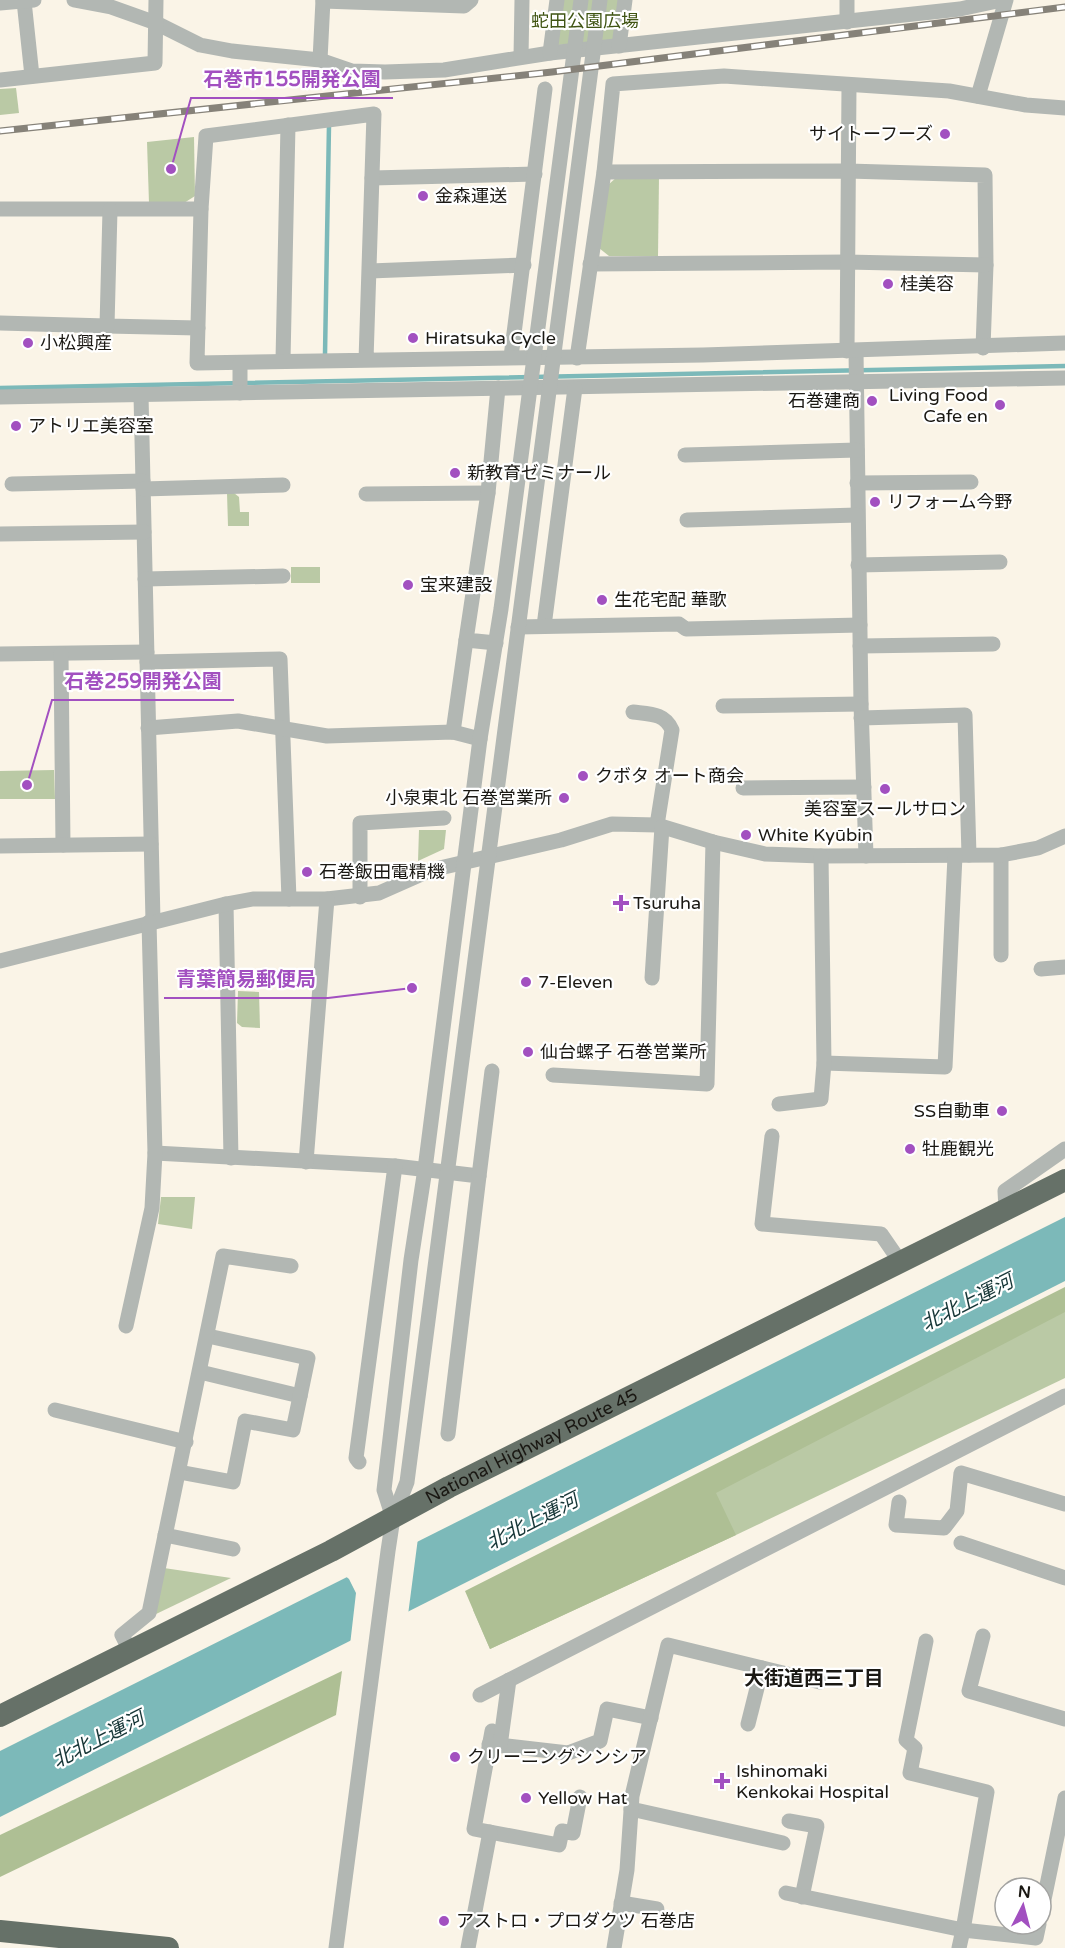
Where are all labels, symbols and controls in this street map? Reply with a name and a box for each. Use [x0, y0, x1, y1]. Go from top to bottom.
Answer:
park label: 蛇田公園広場 [531, 10, 639, 32]
callout: 石巻市155開発公園 [191, 60, 393, 98]
text: 石巻市155開発公園 [203, 68, 381, 92]
place label: サイトーフーズ [809, 123, 933, 145]
marker: サイトーフーズ [938, 127, 952, 141]
place label: 金森運送 [435, 185, 507, 207]
marker: 金森運送 [416, 189, 430, 203]
place label: 桂美容 [900, 273, 954, 295]
marker: 桂美容 [881, 277, 895, 291]
place label: Hiratsuka Cycle [425, 327, 556, 349]
marker: Hiratsuka Cycle [406, 331, 420, 345]
place label: 小松興産 [40, 332, 112, 354]
marker: 小松興産 [21, 336, 35, 350]
place label: Living Food Cafe en [889, 384, 988, 427]
place label: 石巻建商 [788, 390, 860, 412]
marker: 石巻建商 [865, 394, 879, 408]
marker: Living Food Cafe en [993, 398, 1007, 412]
place label: アトリエ美容室 [28, 415, 154, 437]
marker: アトリエ美容室 [9, 419, 23, 433]
place label: 新教育ゼミナール [467, 462, 611, 484]
marker: 新教育ゼミナール [448, 466, 462, 480]
place label: リフォーム今野 [887, 491, 1012, 513]
marker: リフォーム今野 [868, 495, 882, 509]
place label: 宝来建設 [420, 574, 492, 596]
marker: 宝来建設 [401, 578, 415, 592]
place label: 生花宅配 華歌 [614, 589, 727, 611]
marker: 生花宅配 華歌 [595, 593, 609, 607]
callout: 石巻259開発公園 [52, 662, 234, 700]
text: 石巻259開発公園 [64, 670, 222, 694]
place label: クボタ オート商会 [595, 765, 744, 787]
marker: クボタ オート商会 [576, 769, 590, 783]
marker: 美容室スールサロン [878, 782, 892, 796]
place label: 小泉東北 石巻営業所 [385, 787, 552, 809]
marker: 小泉東北 石巻営業所 [557, 791, 571, 805]
place label: 美容室スールサロン [804, 798, 966, 820]
place label: White Kyūbin [758, 824, 873, 846]
marker: White Kyūbin [739, 828, 753, 842]
place label: 石巻飯田電精機 [319, 861, 445, 883]
marker: 石巻飯田電精機 [300, 865, 314, 879]
place label: Tsuruha [633, 892, 701, 914]
marker: Tsuruha [614, 896, 628, 910]
callout: 青葉簡易郵便局 [164, 960, 328, 998]
text: 青葉簡易郵便局 [176, 968, 316, 992]
place label: 7-Eleven [538, 971, 613, 993]
marker: 7-Eleven [519, 975, 533, 989]
place label: 仙台螺子 石巻営業所 [540, 1041, 707, 1063]
marker: 仙台螺子 石巻営業所 [521, 1045, 535, 1059]
place label: SS自動車 [914, 1100, 990, 1122]
marker: SS自動車 [995, 1104, 1009, 1118]
place label: 牡鹿観光 [922, 1138, 994, 1160]
marker: 牡鹿観光 [903, 1142, 917, 1156]
water label: 北北上運河 [917, 1268, 1021, 1336]
street label: National Highway Route 45 [421, 1384, 641, 1509]
water label: 北北上運河 [482, 1487, 586, 1555]
district label: 大街道西三丁目 [744, 1667, 884, 1691]
water label: 北北上運河 [48, 1705, 152, 1773]
place label: クリーニングシンシア [467, 1746, 647, 1768]
marker: クリーニングシンシア [448, 1750, 462, 1764]
place label: Ishinomaki Kenkokai Hospital [736, 1760, 889, 1803]
marker: Ishinomaki Kenkokai Hospital [713, 1772, 731, 1790]
place label: Yellow Hat [538, 1787, 628, 1809]
marker: Yellow Hat [519, 1791, 533, 1805]
north arrow [993, 1876, 1053, 1936]
text: N [1017, 1881, 1032, 1903]
place label: アストロ・プロダクツ 石巻店 [456, 1910, 695, 1932]
marker: アストロ・プロダクツ 石巻店 [437, 1914, 451, 1928]

